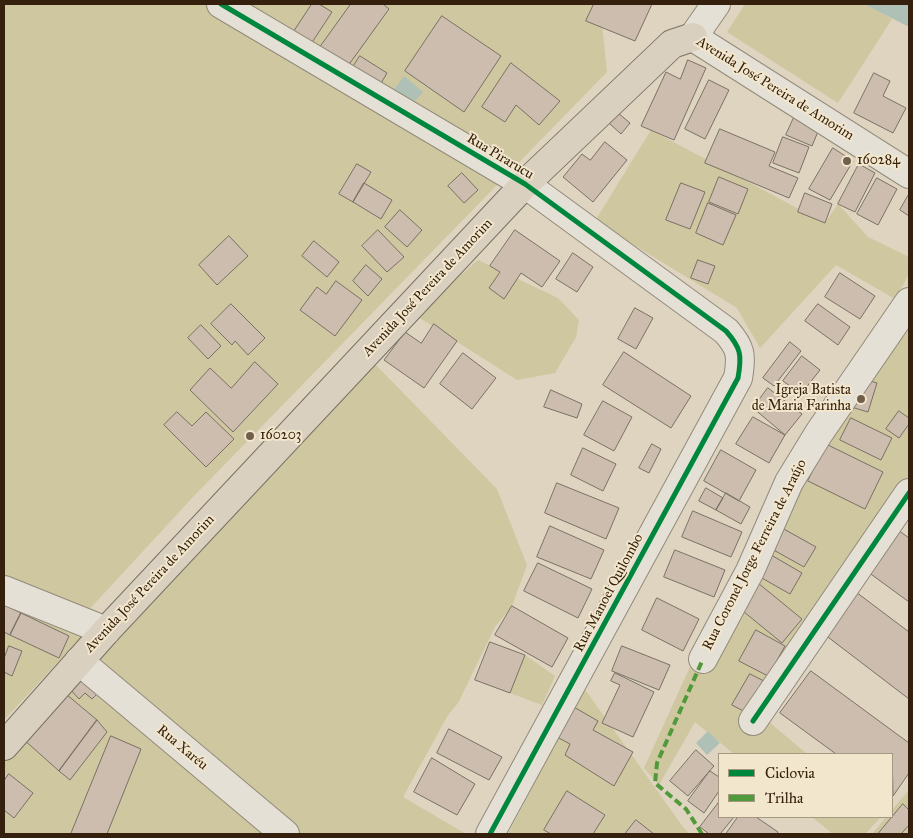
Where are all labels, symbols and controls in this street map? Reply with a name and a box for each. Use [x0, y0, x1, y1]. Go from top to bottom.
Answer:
street label: Avenida José Pereira de Amorim [693, 34, 857, 144]
street label: Rua Pirarucu [463, 130, 537, 184]
place label: 160284 [857, 153, 900, 169]
marker: 160284 [841, 155, 853, 167]
street label: Avenida José Pereira de Amorim [360, 216, 496, 360]
place label: Igreja Batista de Maria Farinha [752, 383, 851, 416]
marker: Igreja Batista de Maria Farinha [855, 393, 867, 405]
place label: 160203 [260, 428, 301, 444]
marker: 160203 [244, 430, 256, 442]
street label: Rua Coronel Jorge Ferreira de Araújo [699, 457, 811, 653]
street label: Avenida José Pereira de Amorim [82, 512, 218, 656]
street label: Rua Manoel Quilombo [571, 531, 647, 655]
street label: Rua Xaréu [153, 722, 211, 774]
legend [718, 753, 893, 818]
text: Ciclovia [765, 764, 815, 782]
text: Trilha [765, 789, 803, 807]

